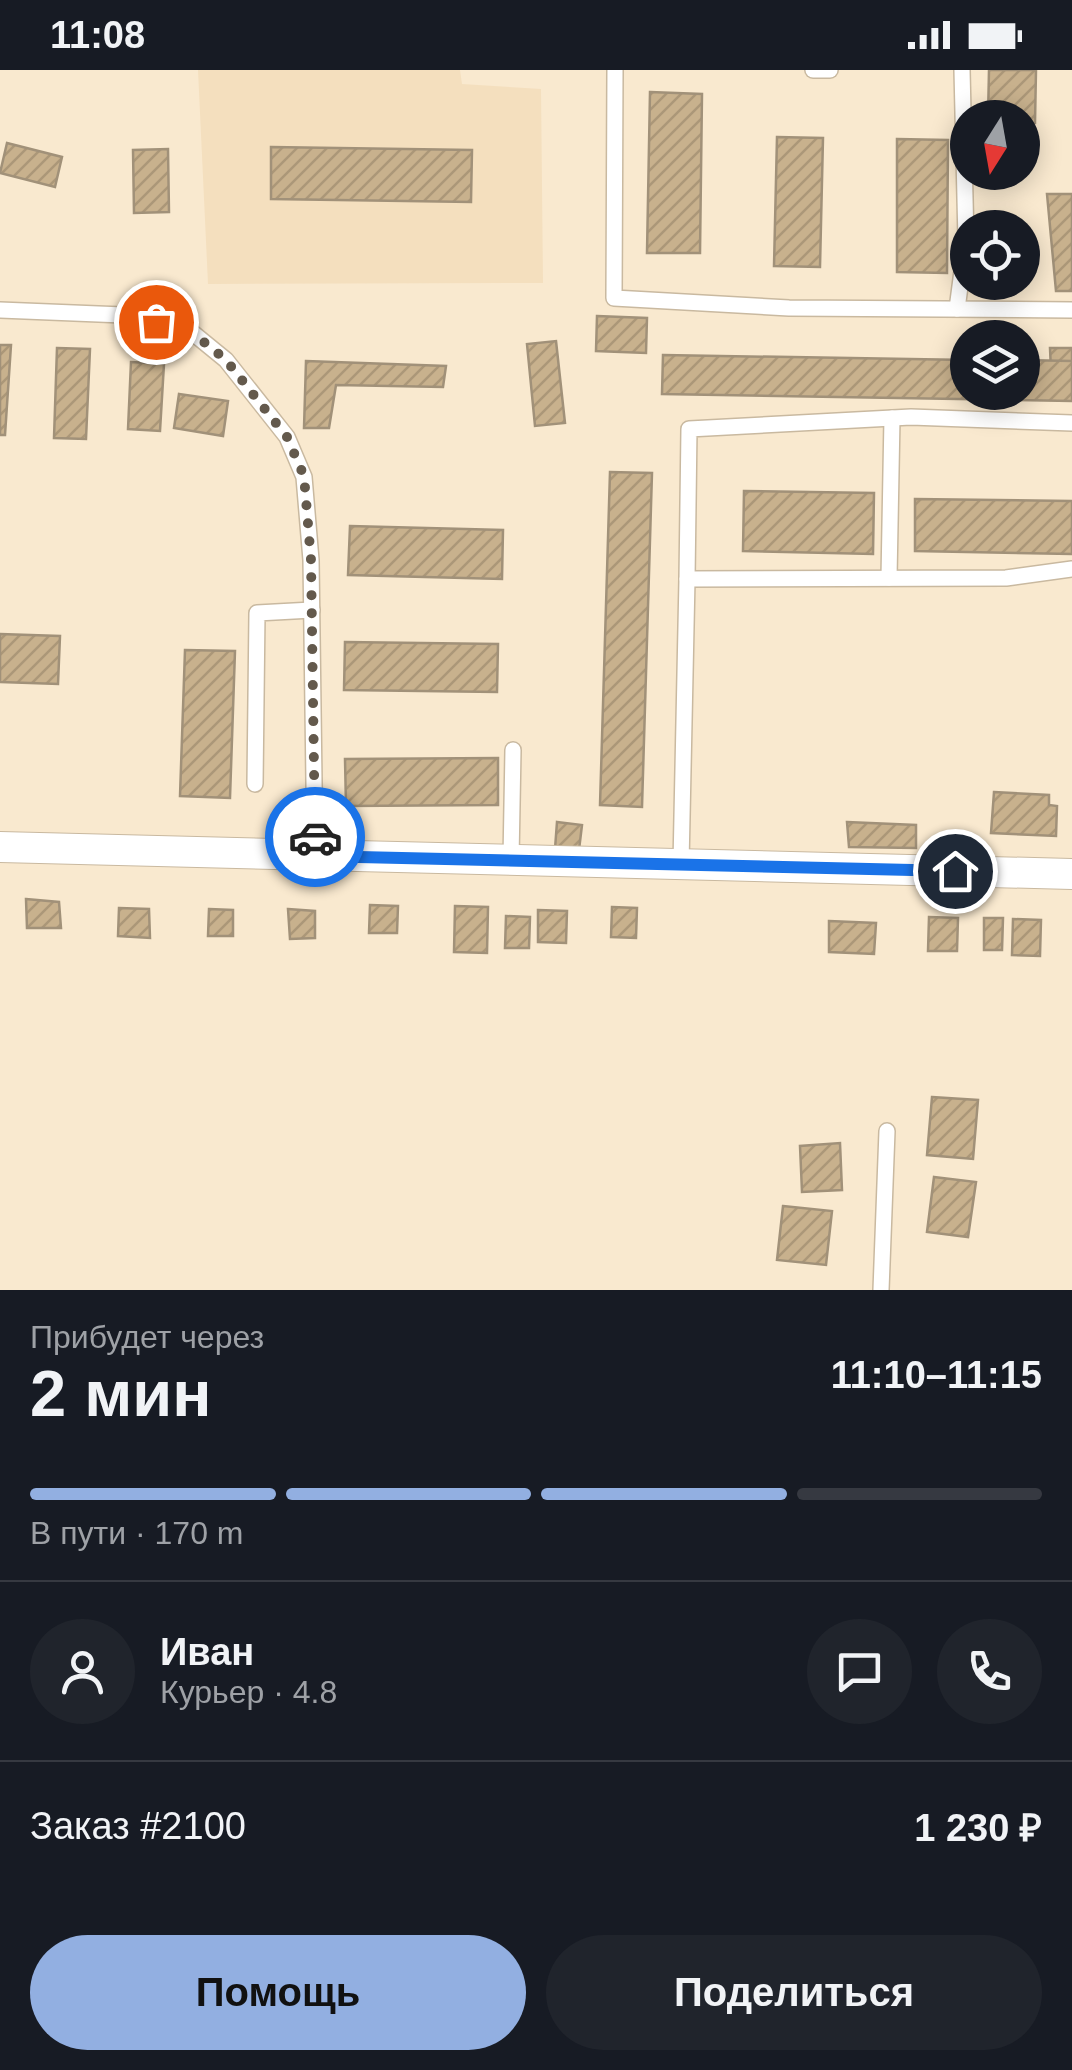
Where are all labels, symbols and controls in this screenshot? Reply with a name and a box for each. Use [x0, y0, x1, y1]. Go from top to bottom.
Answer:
text: 11:08 [50, 14, 145, 56]
north arrow [950, 100, 1040, 190]
map controls [950, 100, 1040, 410]
button: locate [950, 210, 1040, 300]
pin [114, 280, 199, 365]
icon: bag [129, 295, 184, 350]
button: layers [950, 320, 1040, 410]
courier [265, 787, 365, 887]
icon: car [288, 810, 343, 865]
pin [913, 829, 998, 914]
icon: home [928, 844, 983, 899]
text: Прибудет через [30, 1319, 264, 1355]
text: 11:10–11:15 [831, 1354, 1042, 1396]
text: 2 мин [30, 1357, 212, 1430]
text: В пути · 170 m [30, 1515, 243, 1551]
button: person [30, 1619, 135, 1724]
button: chat [807, 1619, 912, 1724]
button: phone [937, 1619, 1042, 1724]
text: Иван [160, 1631, 254, 1673]
text: Курьер · 4.8 [160, 1674, 337, 1710]
text: Заказ #2100 [30, 1805, 246, 1847]
text: 1 230 ₽ [914, 1807, 1042, 1849]
button: Помощь [30, 1935, 526, 2050]
button: Поделиться [546, 1935, 1042, 2050]

